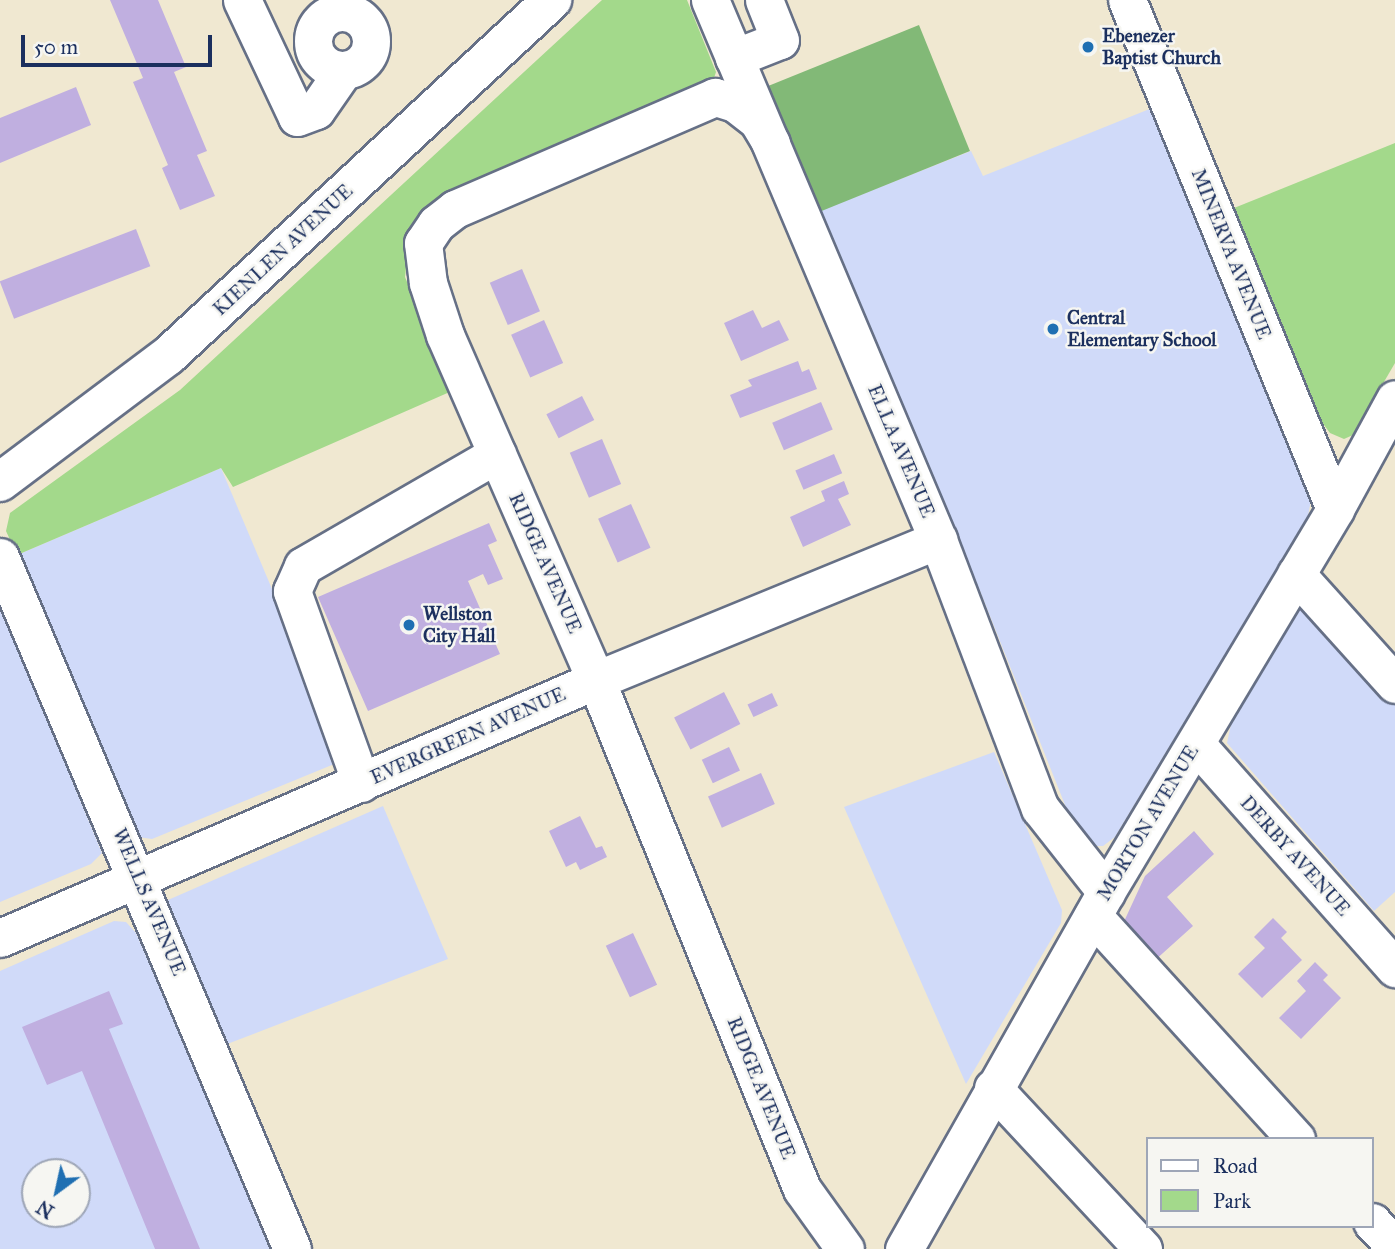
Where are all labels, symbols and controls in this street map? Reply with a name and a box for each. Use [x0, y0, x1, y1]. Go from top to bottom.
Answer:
scale bar [24, 21, 215, 65]
place label: Ebenezer Baptist Church [1102, 25, 1221, 69]
text: 50 m [34, 34, 78, 60]
marker: Ebenezer Baptist Church [1080, 39, 1096, 55]
street label: MINERVA AVENUE [1186, 166, 1276, 342]
street label: KIENLEN AVENUE [209, 180, 357, 320]
place label: Central Elementary School [1067, 307, 1216, 351]
marker: Central Elementary School [1045, 321, 1061, 337]
street label: ELLA AVENUE [863, 381, 939, 521]
street label: RIDGE AVENUE [504, 489, 586, 637]
place label: Wellston City Hall [423, 603, 496, 647]
marker: Wellston City Hall [401, 617, 417, 633]
street label: EVERGREEN AVENUE [367, 683, 569, 789]
street label: MORTON AVENUE [1093, 741, 1203, 905]
street label: DERBY AVENUE [1235, 791, 1355, 921]
street label: WELLS AVENUE [108, 825, 190, 979]
street label: RIDGE AVENUE [722, 1014, 800, 1162]
legend [1146, 1137, 1374, 1228]
text: Road [1213, 1153, 1258, 1179]
north arrow [21, 1158, 91, 1228]
text: Park [1213, 1188, 1251, 1214]
text: N [32, 1195, 58, 1223]

